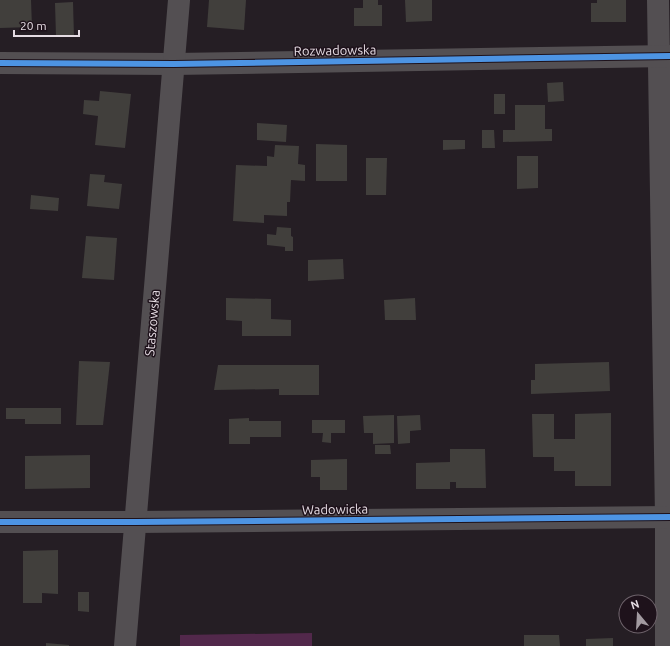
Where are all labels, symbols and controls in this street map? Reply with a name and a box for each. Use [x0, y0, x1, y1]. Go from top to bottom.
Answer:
scale bar [14, 12, 79, 38]
text: 20 m [20, 19, 47, 32]
street label: Rozwadowska [294, 42, 376, 58]
street label: Staszowska [142, 289, 162, 357]
street label: Wadowicka [302, 501, 368, 517]
north arrow [618, 594, 658, 634]
text: N [629, 598, 641, 611]

